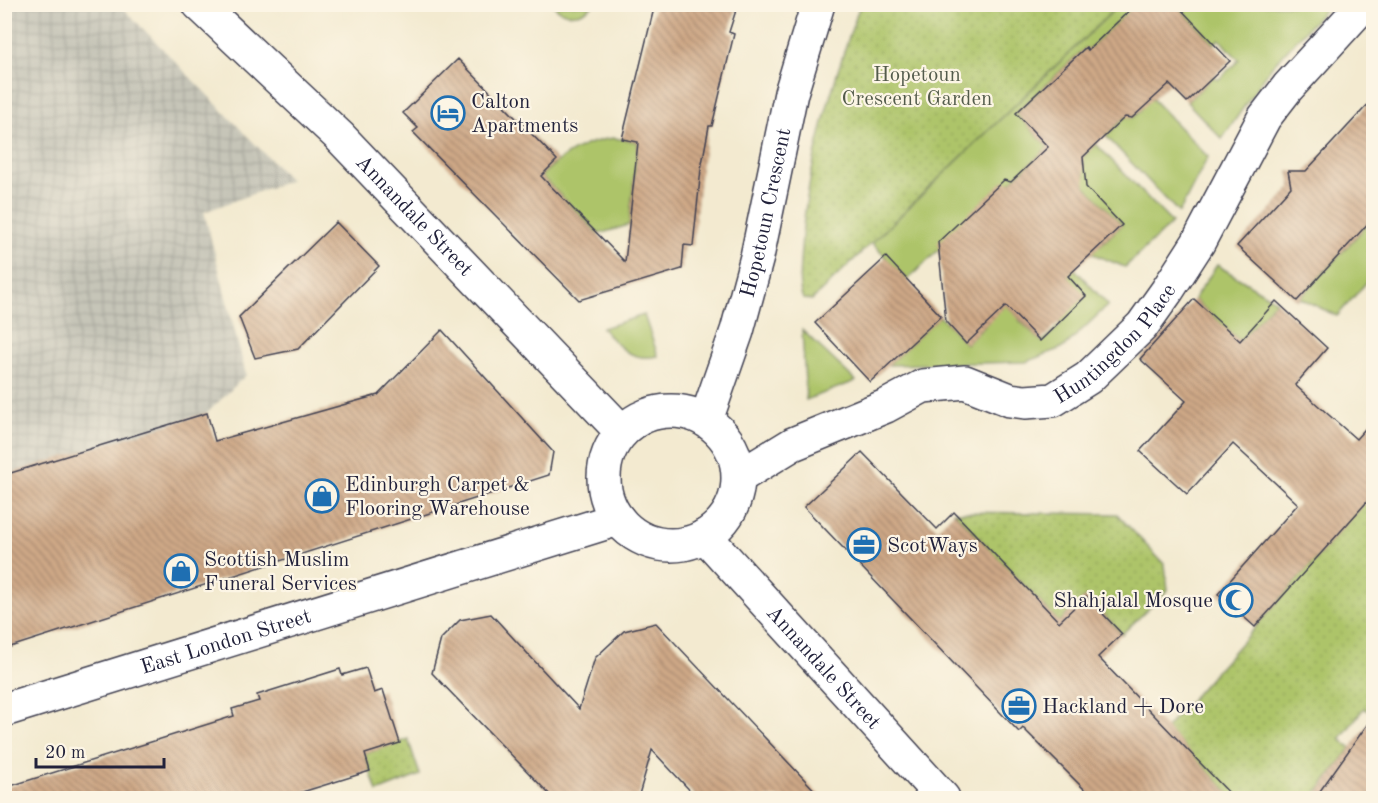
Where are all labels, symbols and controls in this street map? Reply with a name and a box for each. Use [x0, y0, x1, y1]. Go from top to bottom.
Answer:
park label: Hopetoun Crescent Garden [842, 65, 992, 110]
place label: Calton Apartments [471, 92, 578, 137]
hotel icon: Calton Apartments [430, 95, 466, 131]
street label: Hopetoun Crescent [738, 126, 795, 300]
street label: Annandale Street [351, 152, 476, 281]
street label: Huntingdon Place [1051, 281, 1181, 409]
place label: Edinburgh Carpet & Flooring Warehouse [345, 475, 530, 520]
shop icon: Edinburgh Carpet & Flooring Warehouse [304, 478, 340, 514]
office icon: ScotWays [846, 527, 882, 563]
place label: ScotWays [887, 536, 978, 557]
place label: Scottish Muslim Funeral Services [204, 550, 357, 595]
shop icon: Scottish Muslim Funeral Services [163, 553, 199, 589]
mosque icon: Shahjalal Mosque [1218, 582, 1254, 618]
place label: Shahjalal Mosque [1054, 591, 1213, 612]
street label: Annandale Street [762, 602, 884, 734]
street label: East London Street [138, 606, 314, 679]
office icon: Hackland + Dore [1001, 688, 1037, 724]
place label: Hackland + Dore [1042, 697, 1204, 718]
scale bar [36, 731, 164, 769]
text: 20 m [45, 744, 85, 762]

